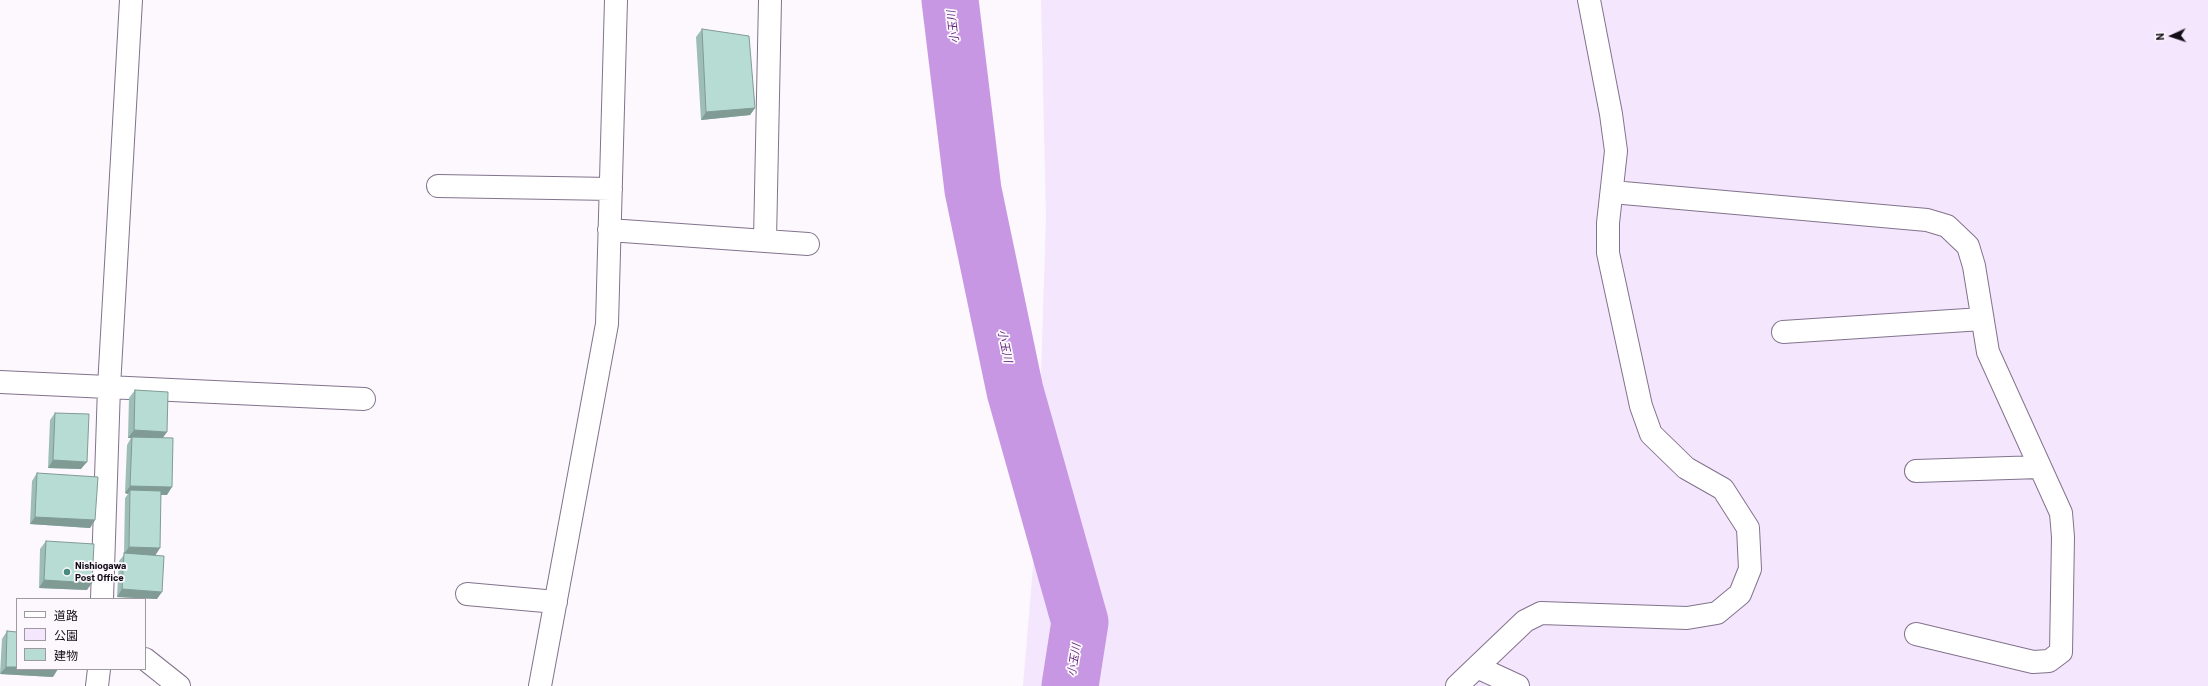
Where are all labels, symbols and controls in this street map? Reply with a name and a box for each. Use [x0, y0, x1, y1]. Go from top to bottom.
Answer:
water label: 小玉川 [944, 10, 962, 44]
north arrow [2152, 16, 2192, 56]
text: N [2153, 33, 2166, 41]
water label: 小玉川 [995, 328, 1015, 364]
place label: Nishiogawa Post Office [75, 560, 126, 584]
marker: Nishiogawa Post Office [62, 567, 72, 577]
legend [16, 598, 146, 670]
text: 道路 [54, 608, 78, 622]
text: 公園 [54, 628, 78, 642]
water label: 小玉川 [1065, 643, 1083, 677]
text: 建物 [54, 648, 78, 662]

